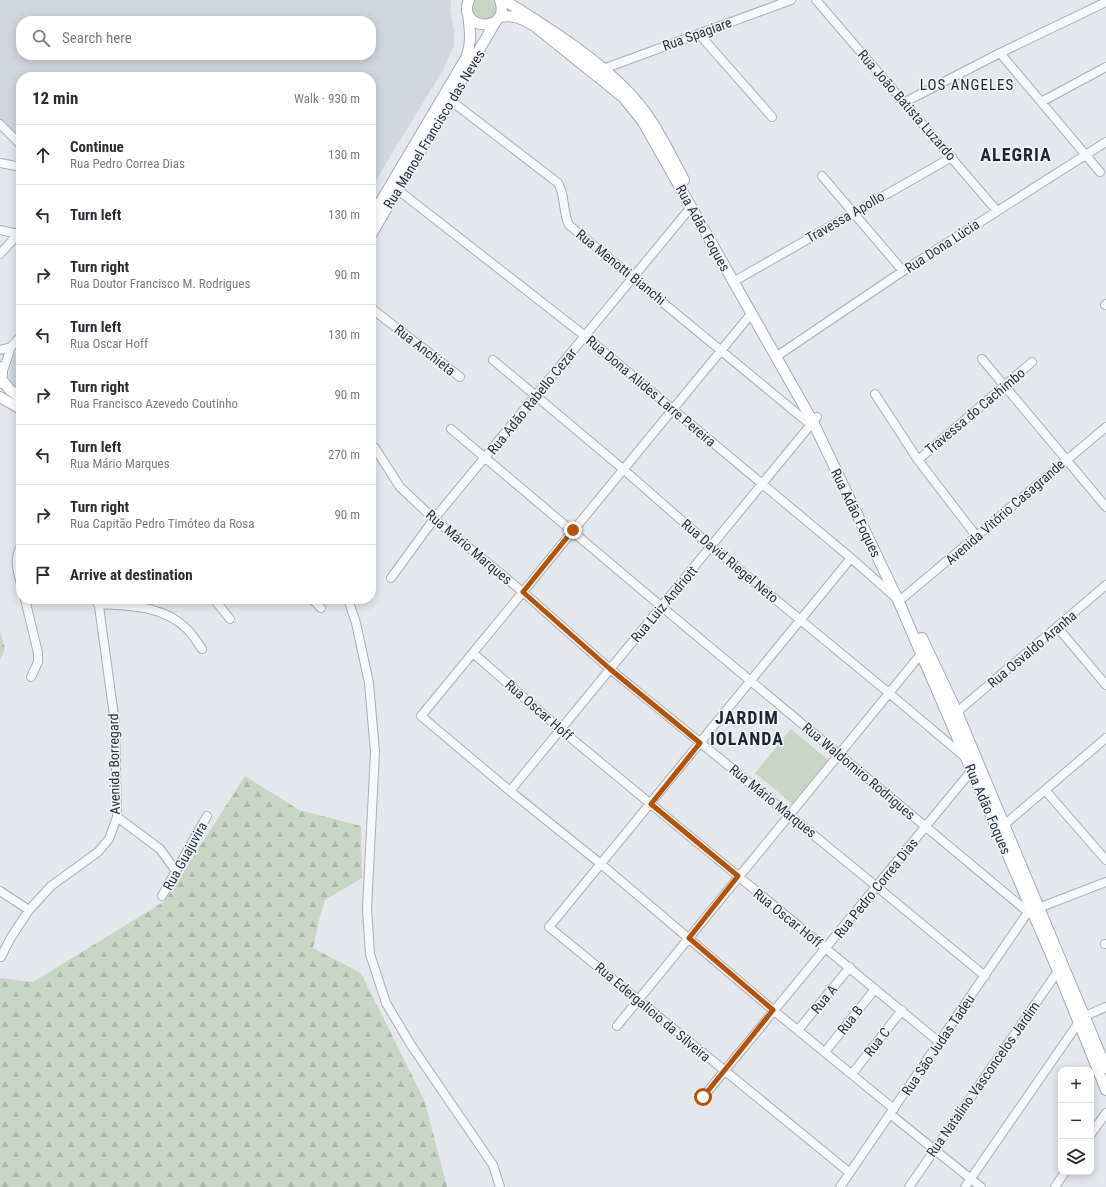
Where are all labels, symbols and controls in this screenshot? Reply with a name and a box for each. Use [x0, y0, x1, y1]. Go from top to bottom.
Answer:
street label: Rua Spagiare [660, 14, 734, 54]
search box [16, 16, 376, 60]
icon: search [30, 27, 52, 49]
text: Search here [62, 29, 132, 47]
street label: Rua Manoel Francisco das Neves [380, 47, 488, 211]
street label: Rua João Batista Luzardo [855, 47, 959, 163]
district label: LOS ANGELES [920, 76, 1014, 94]
text: 12 min [32, 88, 78, 108]
text: Walk · 930 m [294, 91, 360, 106]
text: Continue [70, 138, 124, 156]
icon: ahead [32, 144, 54, 166]
district label: ALEGRIA [980, 144, 1052, 165]
text: 130 m [328, 147, 360, 162]
text: Rua Pedro Correa Dias [70, 156, 185, 171]
street label: Rua Adão Foques [673, 182, 733, 274]
street label: Travessa Apollo [803, 188, 887, 246]
icon: left [32, 204, 54, 226]
text: Turn left [70, 206, 121, 224]
text: 130 m [328, 207, 360, 222]
street label: Rua Dona Lúcia [902, 216, 982, 276]
street label: Rua Menotti Bianchi [573, 226, 669, 308]
text: Turn right [70, 258, 129, 276]
icon: right [32, 264, 54, 286]
text: 90 m [334, 267, 360, 282]
text: Rua Doutor Francisco M. Rodrigues [70, 276, 250, 291]
text: Turn left [70, 318, 121, 336]
street label: Rua Anchieta [391, 321, 459, 379]
icon: left [32, 324, 54, 346]
text: 130 m [328, 327, 360, 342]
street label: Rua Dona Alides Larre Pereira [583, 332, 719, 450]
text: Rua Oscar Hoff [70, 336, 148, 351]
street label: Rua Adão Rabello Cezar [484, 345, 580, 457]
street label: Travessa do Cachimbo [922, 365, 1028, 457]
text: Turn right [70, 378, 129, 396]
icon: right [32, 384, 54, 406]
text: 90 m [334, 387, 360, 402]
text: Rua Francisco Azevedo Coutinho [70, 396, 238, 411]
text: Turn left [70, 438, 121, 456]
icon: left [32, 444, 54, 466]
text: 270 m [328, 447, 360, 462]
text: Rua Mário Marques [70, 456, 170, 471]
street label: Avenida Vitório Casagrande [942, 456, 1068, 568]
street label: Rua Adão Foques [828, 466, 884, 560]
text: Turn right [70, 498, 129, 516]
icon: right [32, 504, 54, 526]
street label: Rua Mário Marques [423, 506, 515, 588]
text: 90 m [334, 507, 360, 522]
text: Rua Capitão Pedro Timóteo da Rosa [70, 516, 254, 531]
street label: Rua David Riegel Neto [678, 516, 782, 606]
route end [564, 521, 582, 539]
street label: Rua Luiz Andriott [628, 563, 700, 645]
icon: arrive [32, 564, 54, 586]
text: Arrive at destination [70, 566, 193, 584]
street label: Rua Osvaldo Aranha [984, 607, 1080, 691]
street label: Rua Oscar Hoff [502, 676, 576, 744]
district label: JARDIM IOLANDA [710, 707, 784, 749]
street label: Avenida Borregard [105, 713, 123, 815]
street label: Rua Waldomiro Rodrigues [799, 719, 919, 823]
street label: Rua Mário Marques [726, 761, 820, 841]
street label: Rua Adão Foques [962, 761, 1014, 857]
street label: Rua Guajuvira [160, 819, 210, 893]
street label: Rua Pedro Correa Dias [831, 835, 921, 941]
street label: Rua Oscar Hoff [750, 885, 826, 951]
street label: Rua Edergalicio da Silveira [592, 959, 714, 1065]
street label: Rua A [808, 981, 840, 1017]
street label: Rua São Judas Tadeu [898, 991, 978, 1099]
street label: Rua Natalino Vasconcelos Jardim [923, 998, 1043, 1160]
street label: Rua B [834, 1003, 866, 1037]
street label: Rua C [861, 1024, 893, 1060]
map controls [1058, 1067, 1094, 1175]
button: + [1058, 1067, 1094, 1103]
route start [694, 1088, 712, 1106]
button: − [1058, 1103, 1094, 1139]
button: layers [1058, 1139, 1094, 1175]

